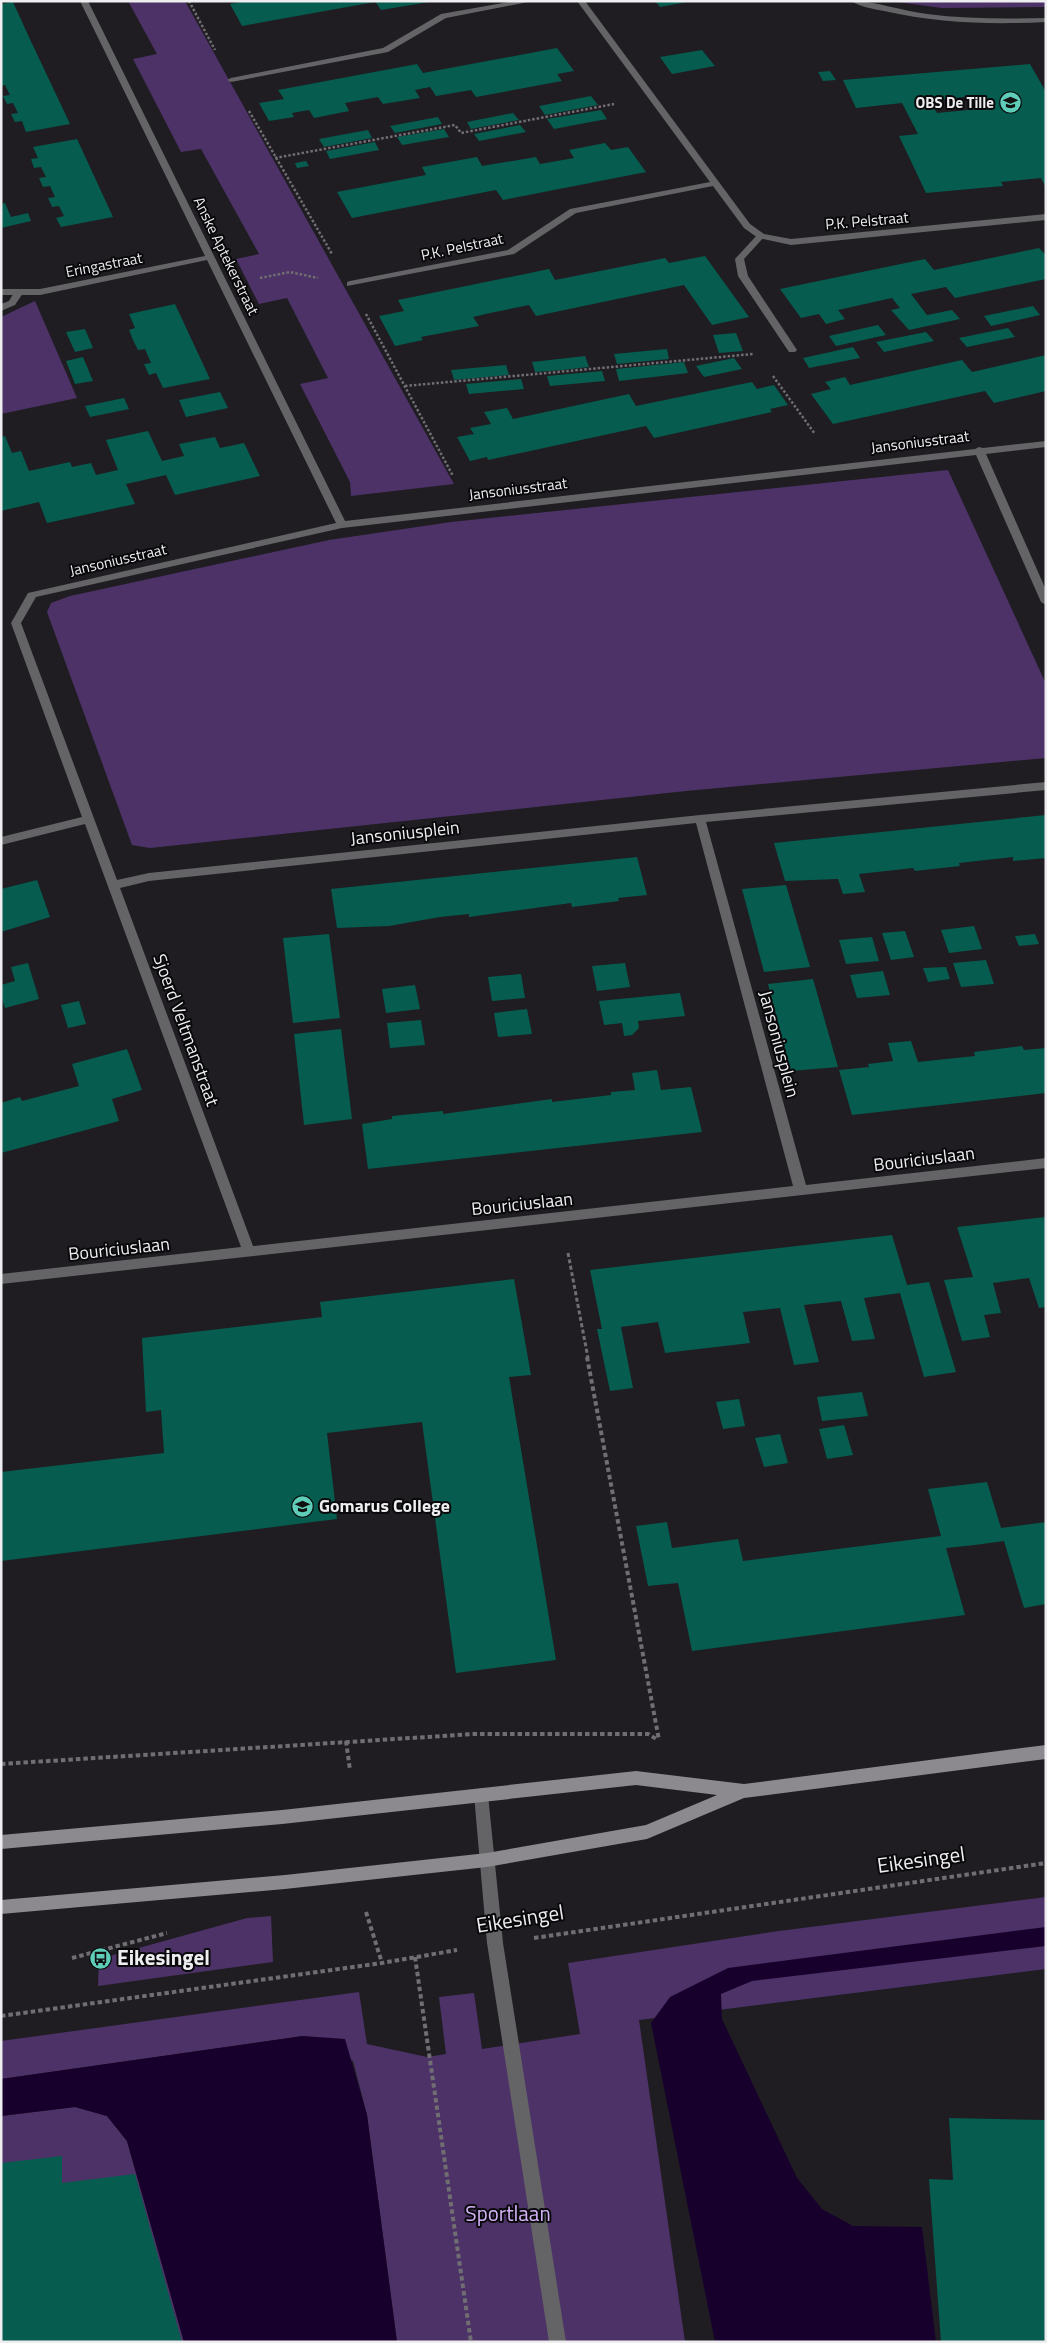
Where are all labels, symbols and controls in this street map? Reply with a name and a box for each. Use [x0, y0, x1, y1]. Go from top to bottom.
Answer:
place label: OBS De Tille [916, 91, 994, 114]
school or university icon: OBS De Tille [998, 91, 1022, 115]
street label: Anske Aptekerstraat [188, 193, 265, 319]
street label: P.K. Pelstraat [824, 205, 910, 236]
street label: P.K. Pelstraat [419, 226, 506, 266]
street label: Eringastraat [64, 246, 145, 283]
street label: Jansoniusstraat [869, 424, 971, 459]
street label: Jansoniusstraat [467, 471, 569, 506]
street label: Jansoniusstraat [67, 537, 169, 582]
street label: Jansoniusplein [349, 813, 461, 852]
street label: Sjoerd Veltmanstraat [146, 950, 227, 1110]
street label: Jansoniusplein [752, 987, 807, 1100]
street label: Bouriciuslaan [872, 1139, 976, 1178]
street label: Bouriciuslaan [470, 1185, 574, 1222]
street label: Bouriciuslaan [67, 1230, 171, 1267]
place label: Gomarus College [319, 1492, 450, 1519]
school or university icon: Gomarus College [291, 1494, 315, 1518]
street label: Eikesingel [875, 1837, 967, 1881]
street label: Eikesingel [474, 1895, 566, 1941]
place label: Eikesingel [117, 1941, 210, 1973]
bus stop icon: Eikesingel [89, 1946, 113, 1970]
park label: Sportlaan [465, 2197, 551, 2229]

